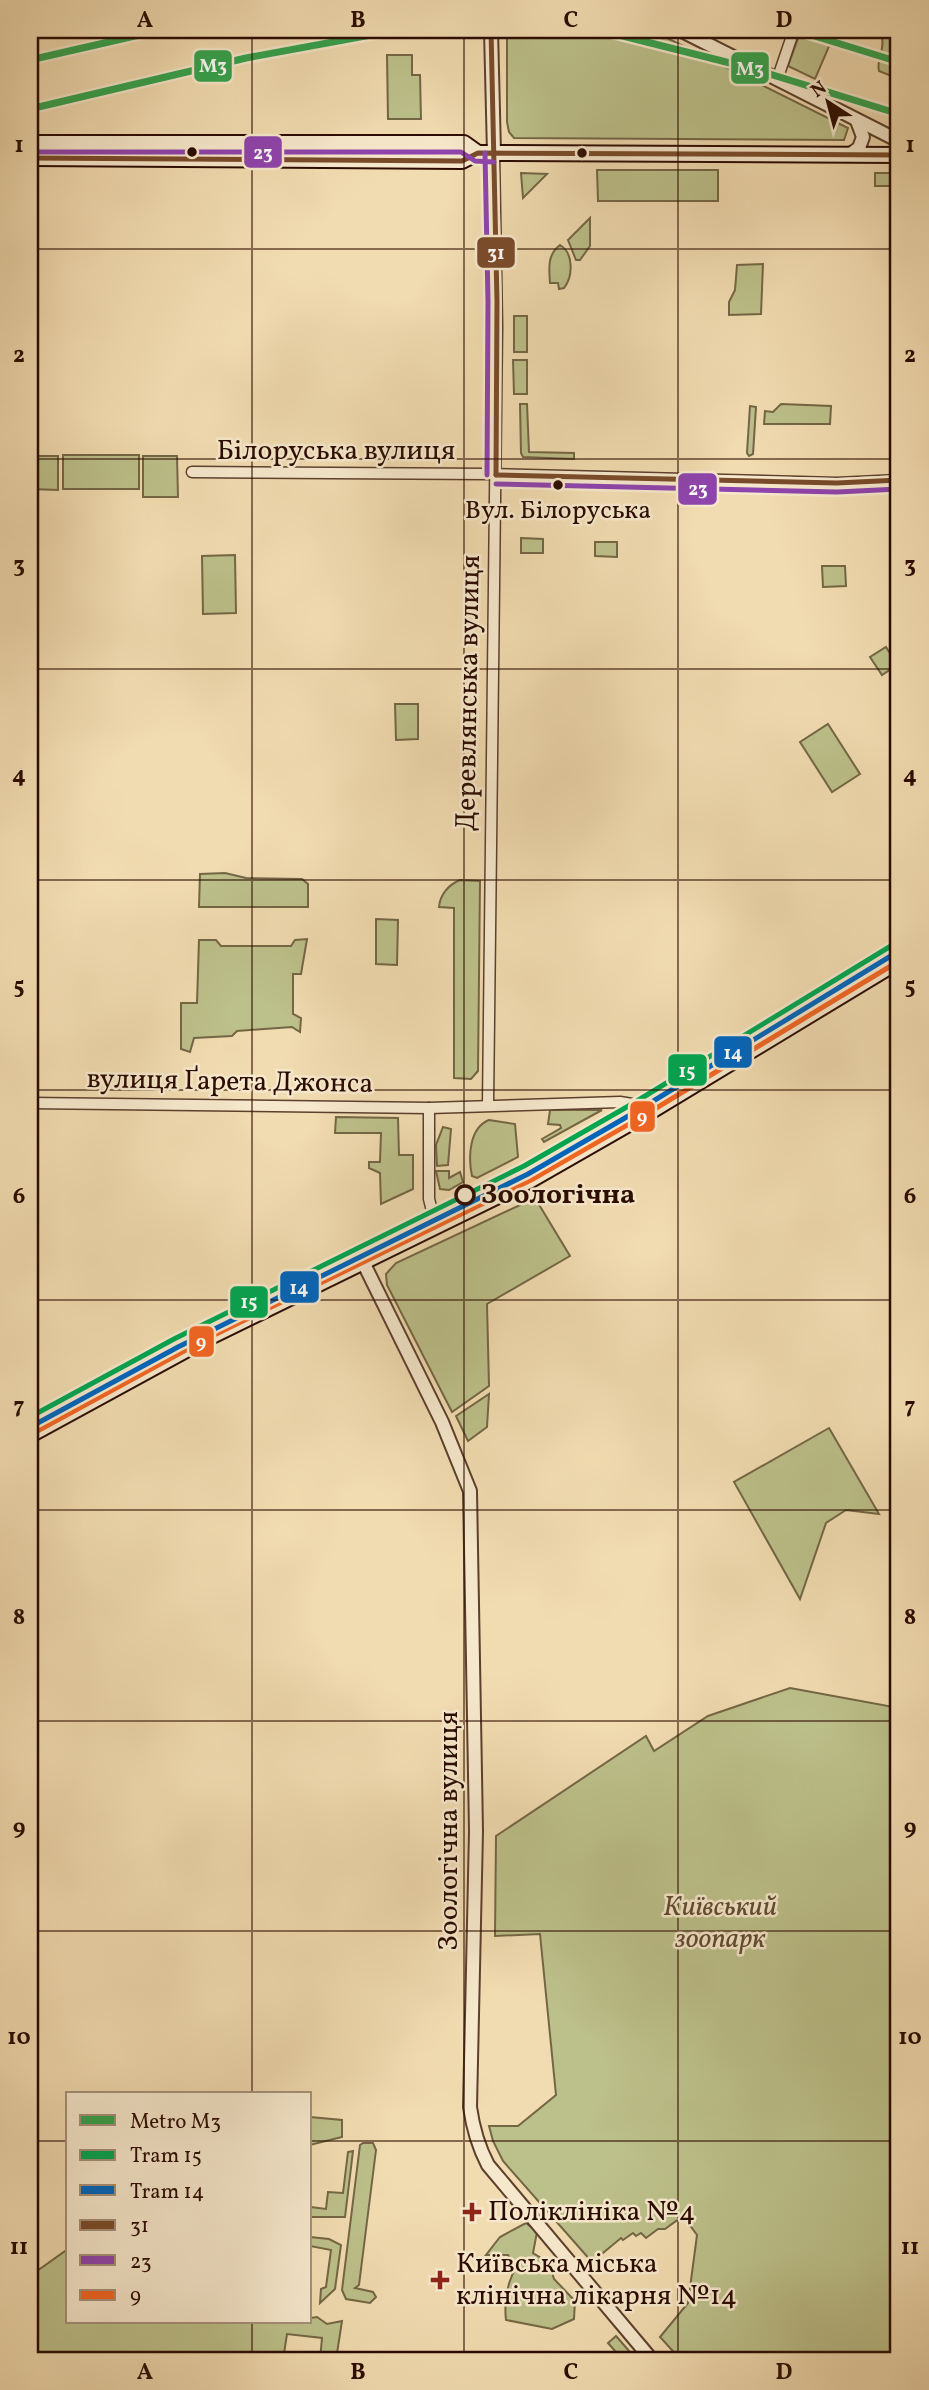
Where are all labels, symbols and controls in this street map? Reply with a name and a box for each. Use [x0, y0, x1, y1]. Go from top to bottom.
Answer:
text: A [137, 5, 153, 37]
text: B [350, 5, 366, 37]
text: C [564, 5, 578, 37]
text: D [776, 5, 793, 37]
line badge: M3 [193, 49, 233, 83]
line badge: M3 [730, 51, 770, 85]
text: M3 [199, 54, 227, 80]
text: M3 [736, 57, 764, 83]
north arrow [792, 66, 862, 136]
text: N [806, 75, 833, 104]
text: 1 [14, 130, 24, 162]
text: 1 [905, 130, 915, 162]
line badge: 23 [243, 135, 283, 169]
text: 23 [253, 141, 273, 167]
unlabelled marker [185, 145, 199, 159]
unlabelled marker [575, 146, 589, 160]
line badge: 31 [476, 236, 516, 269]
text: 31 [487, 241, 505, 267]
text: 2 [13, 340, 25, 372]
text: 2 [904, 340, 916, 372]
street label: Білоруська вулиця [217, 432, 455, 471]
line badge: 23 [677, 472, 718, 506]
text: 23 [688, 477, 708, 503]
marker: Вул. Білоруська [551, 478, 565, 492]
place label: Вул. Білоруська [465, 493, 651, 529]
text: 3 [13, 550, 25, 582]
text: 3 [904, 550, 916, 582]
street label: Деревлянська вулиця [447, 555, 491, 831]
text: 4 [12, 760, 26, 792]
text: 4 [903, 760, 917, 792]
text: 5 [13, 971, 25, 1003]
text: 5 [904, 971, 916, 1003]
line badge: 14 [713, 1035, 753, 1069]
text: 14 [723, 1041, 743, 1067]
line badge: 15 [667, 1053, 708, 1087]
text: 15 [679, 1059, 695, 1085]
street label: вулиця Ґарета Джонса [86, 1060, 374, 1104]
line badge: 9 [629, 1100, 656, 1133]
text: 9 [637, 1105, 647, 1131]
place label: Зоологічна [481, 1176, 635, 1215]
text: 6 [13, 1181, 25, 1213]
text: 6 [904, 1181, 916, 1213]
marker: Зоологічна [455, 1185, 475, 1205]
line badge: 14 [279, 1270, 320, 1304]
text: 14 [289, 1276, 309, 1302]
line badge: 15 [229, 1285, 269, 1319]
text: 15 [241, 1290, 257, 1316]
line badge: 9 [188, 1325, 215, 1358]
text: 9 [196, 1330, 206, 1356]
text: 7 [14, 1391, 25, 1423]
text: 7 [905, 1391, 916, 1423]
text: 8 [13, 1602, 25, 1634]
text: 8 [904, 1602, 916, 1634]
street label: Зоологічна вулиця [430, 1711, 469, 1951]
text: 9 [13, 1812, 25, 1844]
text: 9 [904, 1812, 916, 1844]
park label: Київський зоопарк [663, 1888, 777, 1959]
text: 10 [7, 2022, 31, 2054]
text: 10 [898, 2022, 922, 2054]
legend [66, 2092, 312, 2324]
text: Metro M3 [130, 2108, 221, 2137]
text: Tram 15 [130, 2142, 202, 2171]
text: Tram 14 [130, 2178, 204, 2207]
place label: Поліклініка №4 [488, 2193, 695, 2232]
marker: Поліклініка №4 [462, 2202, 482, 2222]
text: 31 [130, 2212, 149, 2241]
text: 11 [10, 2232, 28, 2264]
text: 11 [901, 2232, 919, 2264]
place label: Київська міська клінічна лікарня №14 [456, 2245, 737, 2316]
text: 23 [130, 2248, 151, 2277]
marker: Київська міська клінічна лікарня №14 [430, 2270, 450, 2290]
text: 9 [130, 2282, 141, 2311]
text: A [137, 2357, 153, 2389]
text: B [350, 2357, 366, 2389]
text: C [564, 2357, 578, 2389]
text: D [776, 2357, 793, 2389]

